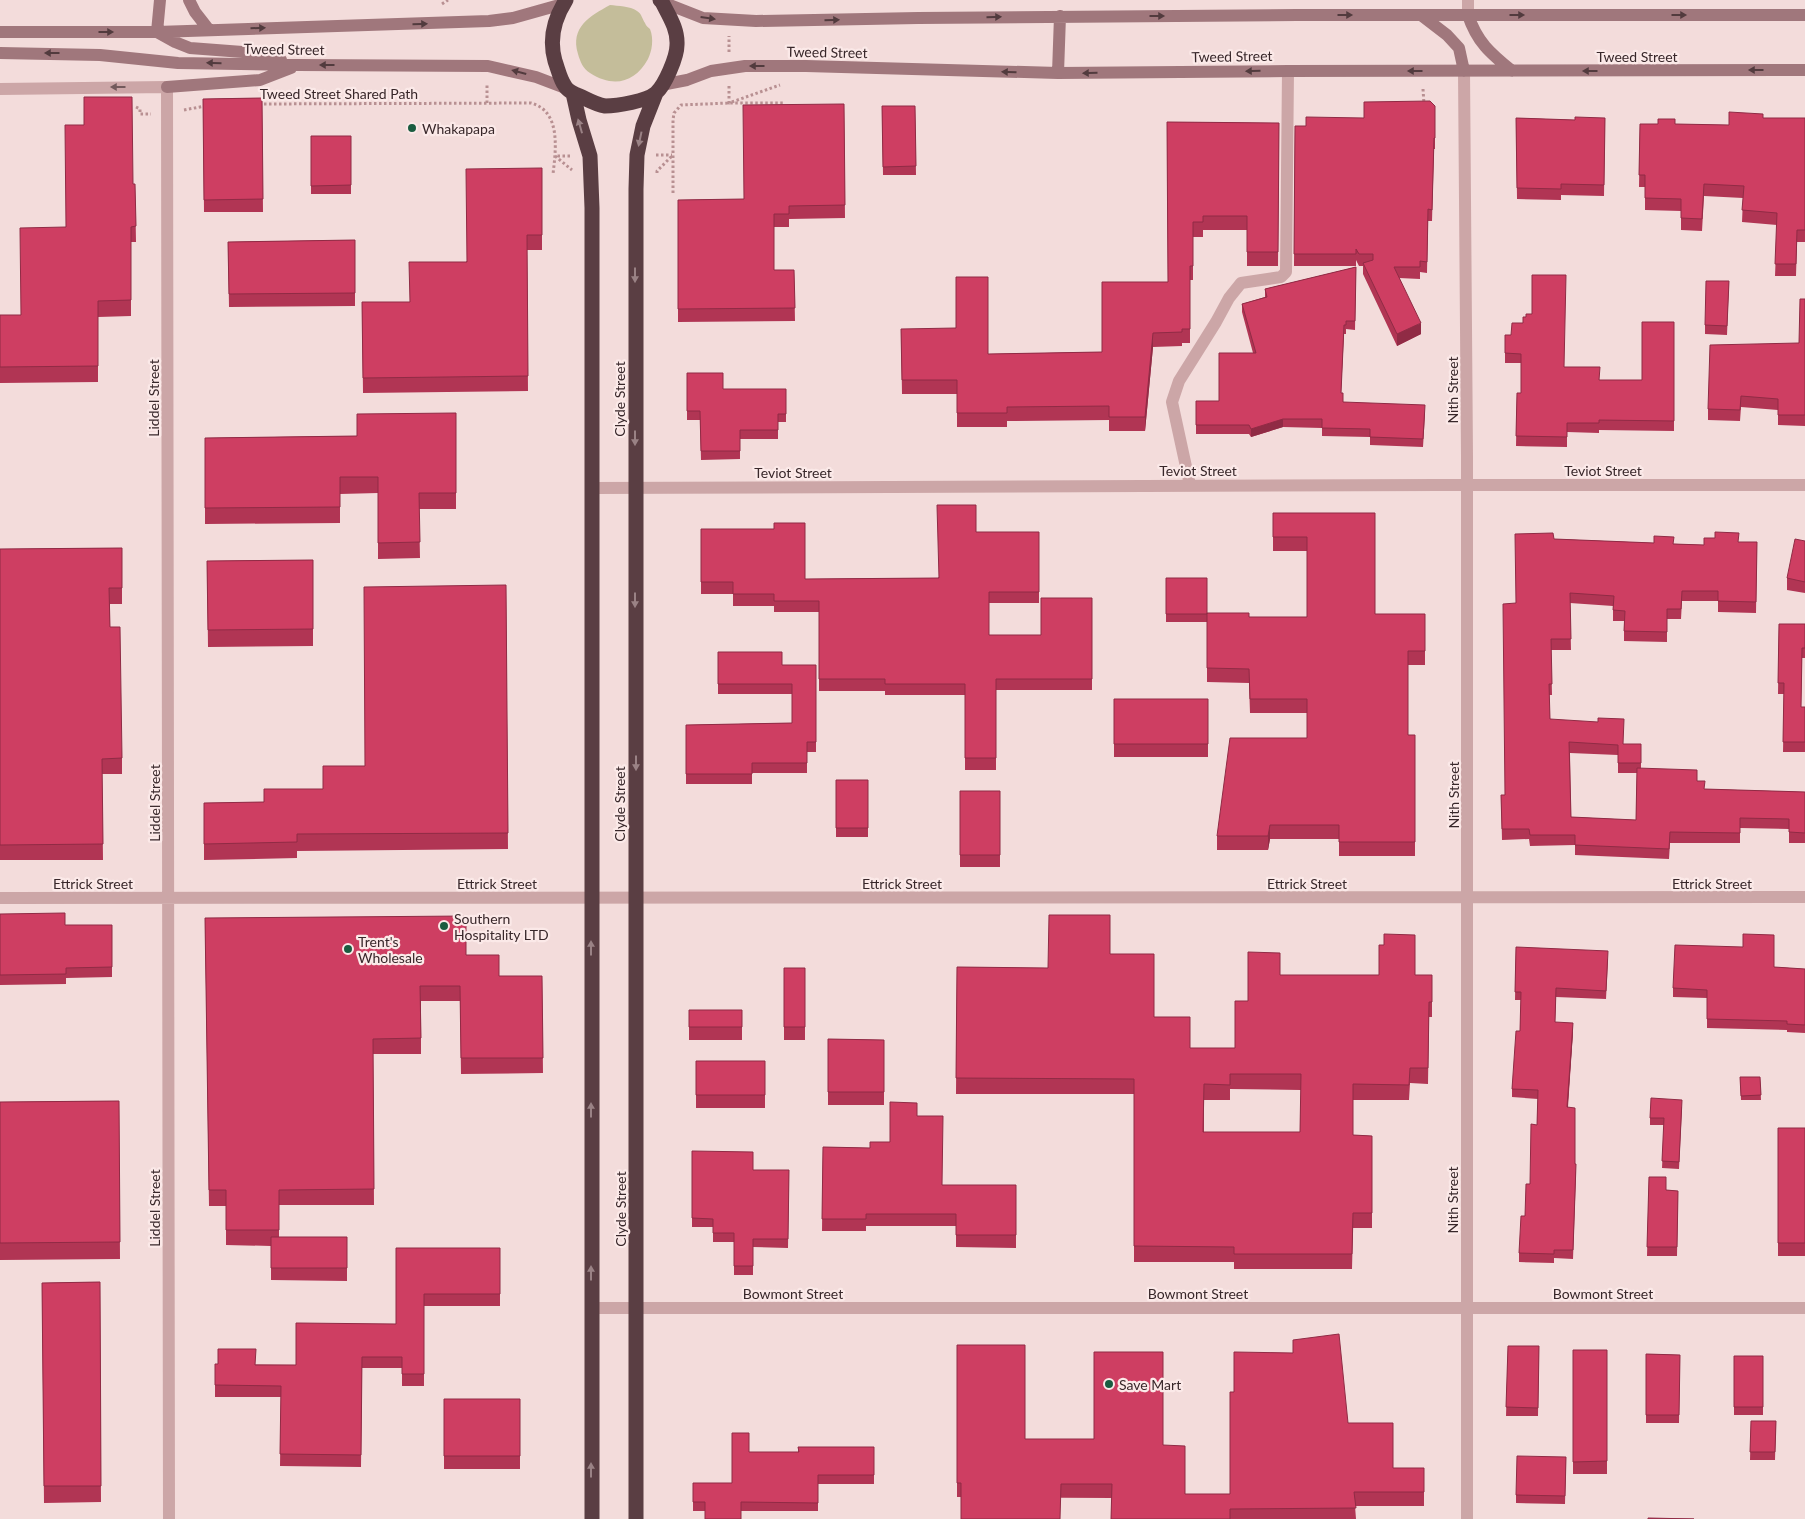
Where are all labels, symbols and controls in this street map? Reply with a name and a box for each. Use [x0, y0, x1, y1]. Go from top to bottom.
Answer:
one-way arrow [1338, 11, 1354, 19]
one-way arrow [1509, 11, 1525, 19]
one-way arrow [1671, 11, 1687, 19]
one-way arrow [1149, 12, 1165, 20]
one-way arrow [987, 13, 1003, 21]
one-way arrow [700, 15, 716, 23]
one-way arrow [824, 16, 840, 24]
one-way arrow [413, 19, 429, 27]
one-way arrow [250, 24, 266, 32]
one-way arrow [98, 28, 114, 36]
street label: Tweed Street [243, 40, 325, 58]
street label: Tweed Street [786, 43, 868, 61]
street label: Tweed Street [1191, 47, 1273, 65]
street label: Tweed Street [1596, 48, 1678, 65]
one-way arrow [44, 49, 60, 57]
one-way arrow [206, 59, 222, 67]
one-way arrow [319, 61, 335, 69]
one-way arrow [749, 62, 765, 70]
one-way arrow [1748, 66, 1764, 74]
one-way arrow [1245, 67, 1261, 75]
one-way arrow [1407, 67, 1423, 75]
one-way arrow [1581, 67, 1597, 75]
one-way arrow [512, 68, 527, 76]
one-way arrow [1001, 68, 1017, 76]
one-way arrow [1082, 69, 1098, 77]
one-way arrow [110, 83, 126, 91]
street label: Tweed Street Shared Path [260, 85, 418, 102]
one-way arrow [576, 118, 584, 133]
place label: Whakapapa [422, 120, 495, 137]
marker: Whakapapa [406, 122, 418, 134]
one-way arrow [636, 131, 644, 146]
one-way arrow [631, 267, 639, 283]
street label: Nith Street [1444, 356, 1461, 424]
street label: Liddel Street [145, 359, 162, 437]
street label: Clyde Street [611, 361, 628, 437]
one-way arrow [631, 430, 639, 446]
street label: Teviot Street [1159, 462, 1237, 479]
street label: Teviot Street [1564, 462, 1642, 479]
street label: Teviot Street [754, 464, 832, 481]
one-way arrow [631, 592, 639, 608]
one-way arrow [632, 755, 640, 771]
street label: Nith Street [1445, 761, 1462, 829]
street label: Liddel Street [146, 764, 163, 842]
street label: Clyde Street [611, 766, 628, 842]
street label: Ettrick Street [53, 875, 133, 892]
street label: Ettrick Street [457, 875, 537, 892]
street label: Ettrick Street [862, 875, 942, 892]
street label: Ettrick Street [1267, 875, 1347, 892]
street label: Ettrick Street [1672, 875, 1752, 892]
place label: Southern Hospitality LTD [454, 910, 549, 943]
marker: Southern Hospitality LTD [438, 920, 450, 932]
place label: Trent's Wholesale [358, 933, 423, 966]
one-way arrow [587, 940, 595, 956]
marker: Trent's Wholesale [342, 943, 354, 955]
one-way arrow [587, 1102, 595, 1118]
street label: Nith Street [1444, 1166, 1461, 1234]
street label: Liddel Street [146, 1169, 163, 1247]
street label: Clyde Street [612, 1171, 629, 1247]
one-way arrow [587, 1265, 595, 1281]
street label: Bowmont Street [743, 1285, 843, 1302]
street label: Bowmont Street [1148, 1285, 1248, 1302]
street label: Bowmont Street [1553, 1285, 1653, 1302]
place label: Save Mart [1119, 1376, 1181, 1393]
marker: Save Mart [1103, 1378, 1115, 1390]
one-way arrow [587, 1462, 595, 1478]

